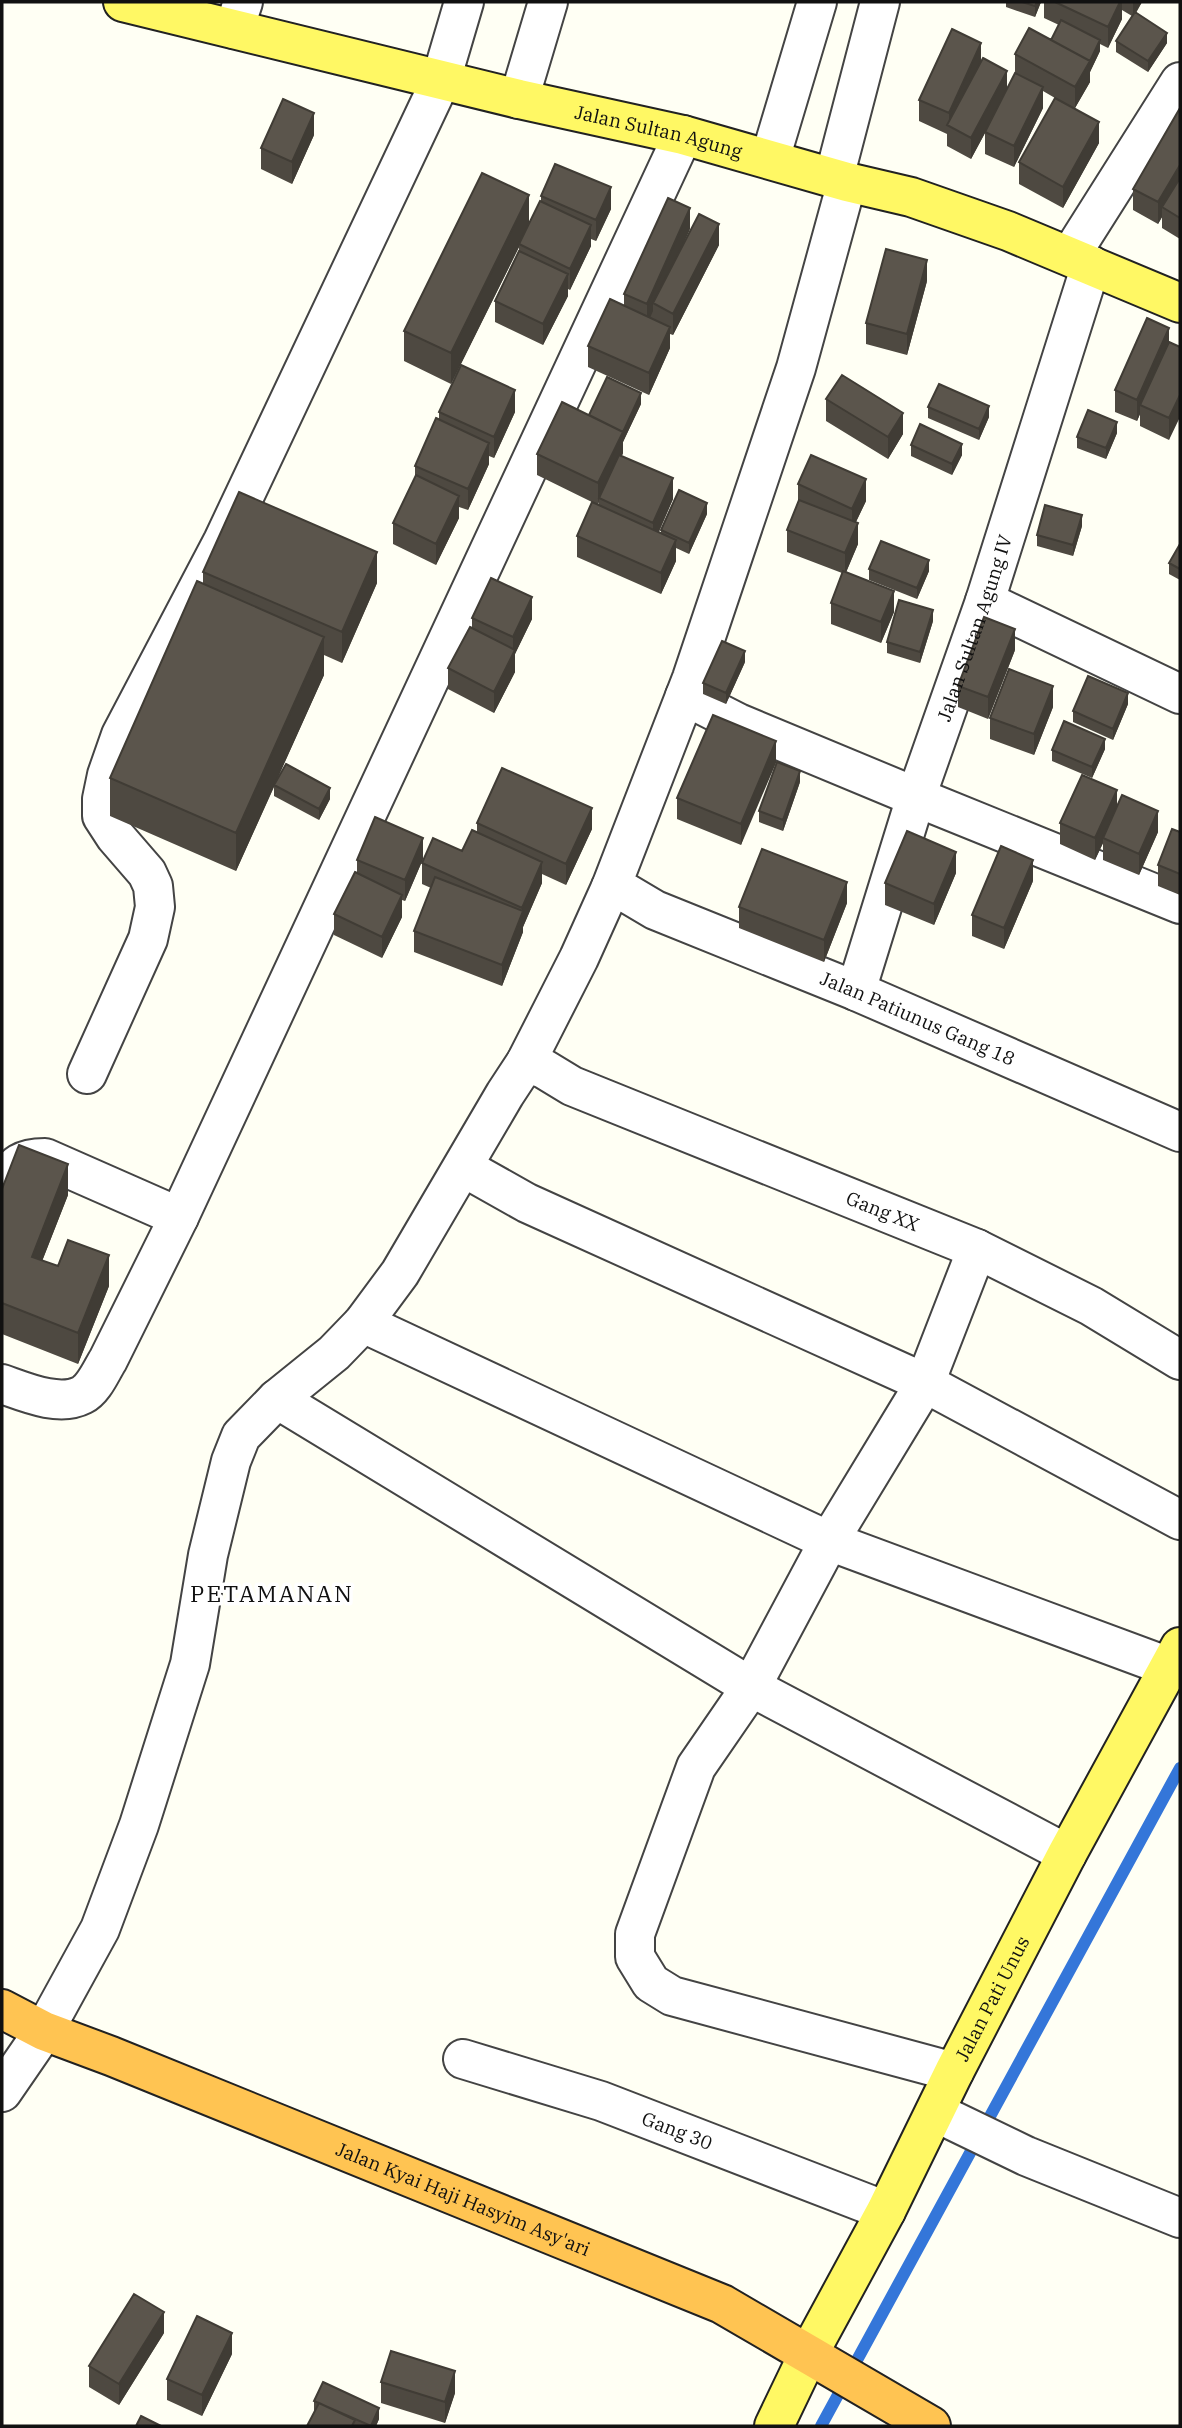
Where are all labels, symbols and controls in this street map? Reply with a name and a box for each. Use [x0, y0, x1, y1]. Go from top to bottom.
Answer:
street label: Jalan Sultan Agung [573, 100, 746, 164]
street label: Jalan Sultan Agung IV [932, 531, 1017, 724]
street label: Jalan Patiunus Gang 18 [817, 966, 1019, 1071]
street label: Gang XX [843, 1186, 923, 1237]
district label: PETAMANAN [190, 1578, 354, 1608]
street label: Jalan Pati Unus [950, 1932, 1034, 2065]
street label: Gang 30 [638, 2106, 716, 2155]
street label: Jalan Kyai Haji Hasyim Asy'ari [333, 2137, 594, 2261]

